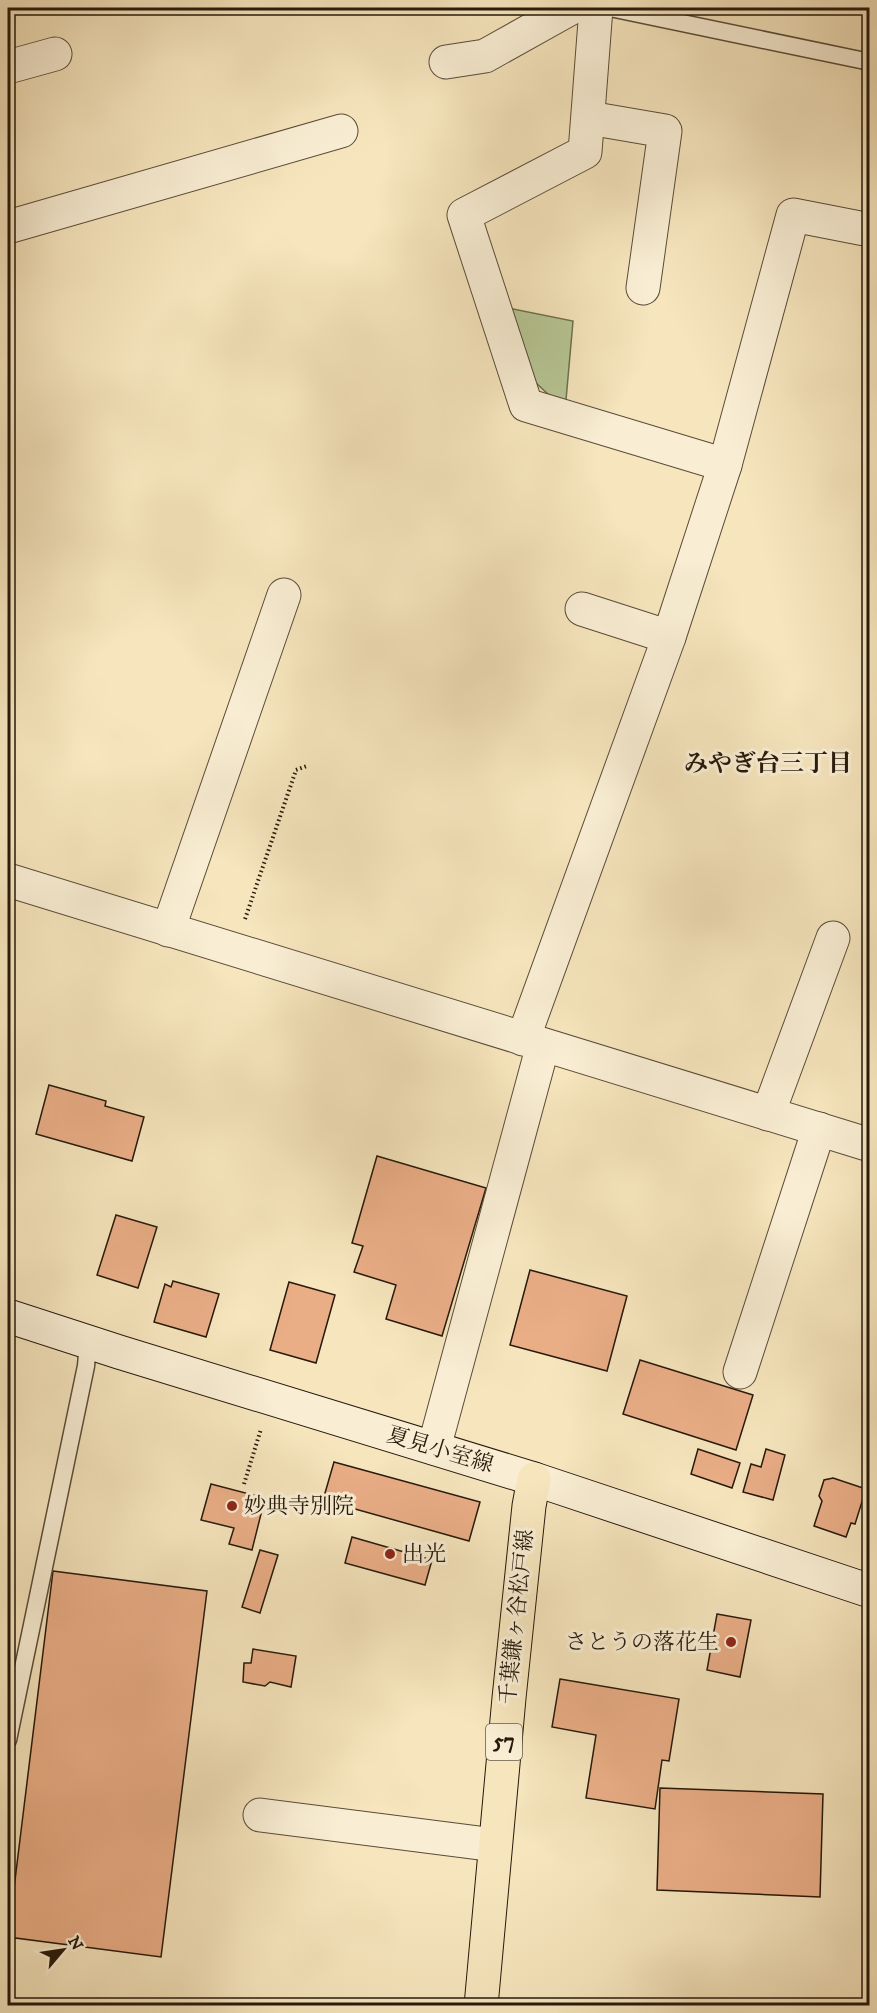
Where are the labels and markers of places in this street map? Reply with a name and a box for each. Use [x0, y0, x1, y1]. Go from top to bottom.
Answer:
place label: 妙典寺別院 [244, 1493, 354, 1520]
marker: 妙典寺別院 [225, 1499, 239, 1513]
place label: 出光 [402, 1541, 446, 1568]
marker: 出光 [383, 1547, 397, 1561]
place label: さとうの落花生 [565, 1629, 719, 1656]
marker: さとうの落花生 [724, 1635, 738, 1649]

